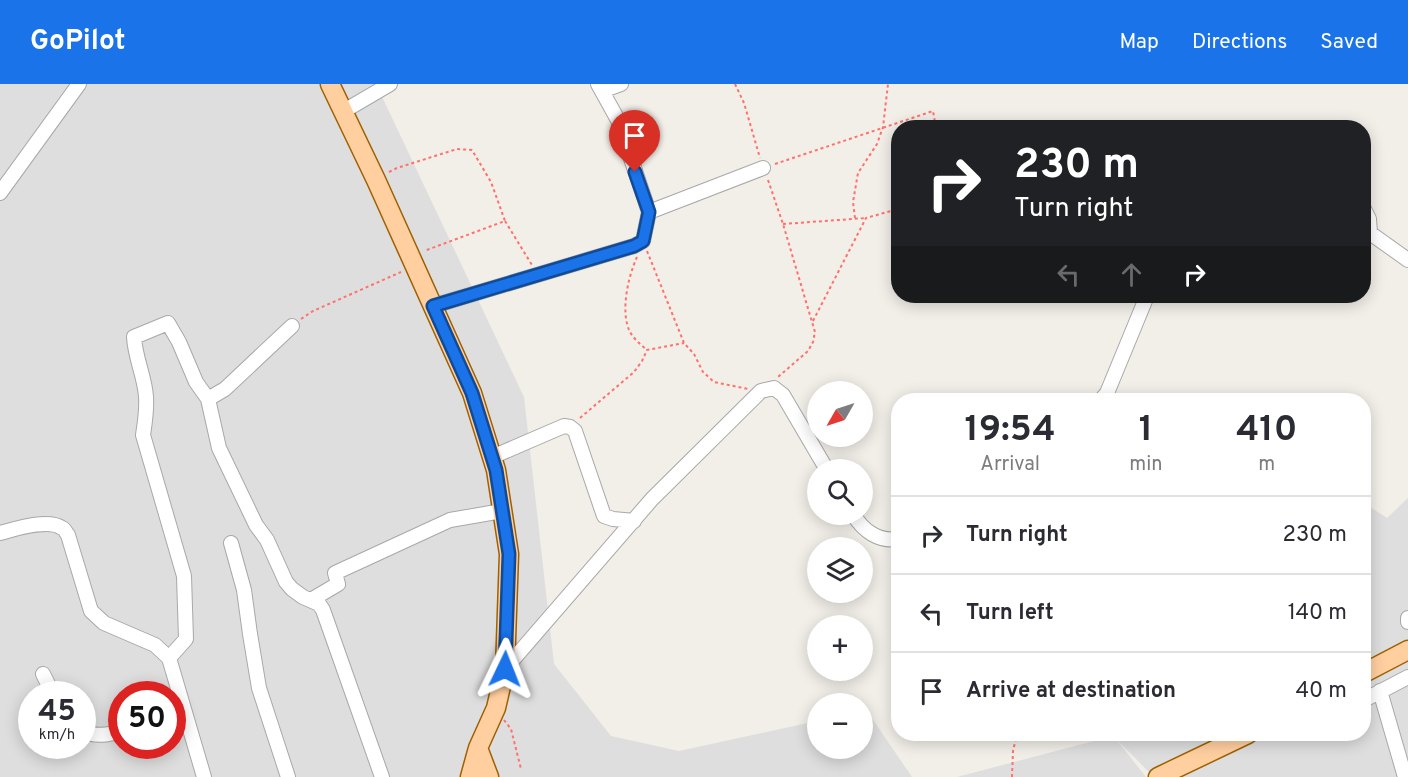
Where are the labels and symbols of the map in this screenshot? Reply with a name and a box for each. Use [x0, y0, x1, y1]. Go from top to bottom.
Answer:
pin [609, 110, 660, 172]
north arrow [807, 381, 873, 447]
position arrow [473, 637, 537, 701]
speed limit sign: 50 [108, 681, 186, 759]

